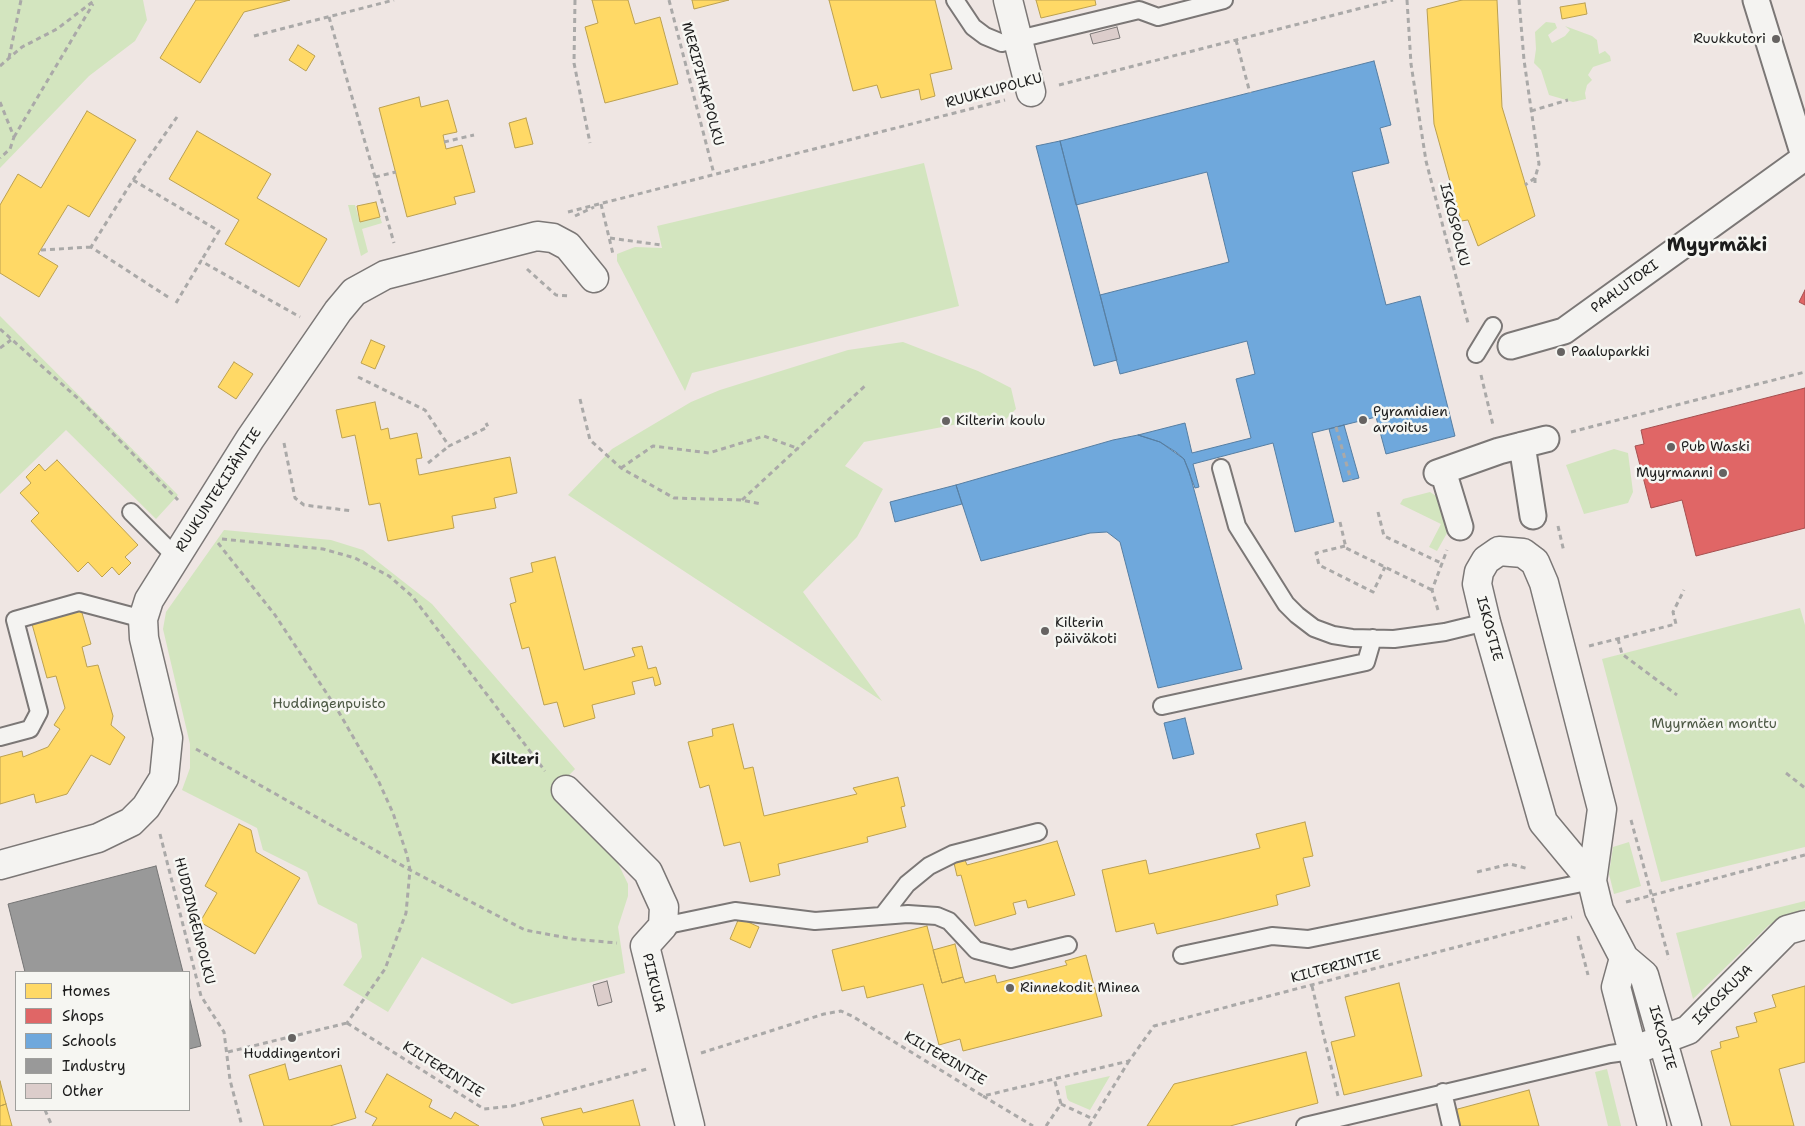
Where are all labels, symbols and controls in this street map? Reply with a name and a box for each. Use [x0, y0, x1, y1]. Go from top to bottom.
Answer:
street label: MERIPIHKAPOLKU [677, 20, 727, 148]
place label: Ruukkutori [1693, 31, 1766, 47]
marker: Ruukkutori [1770, 33, 1782, 45]
street label: RUUKKUPOLKU [944, 70, 1044, 112]
street label: ISKOSPOLKU [1436, 182, 1472, 268]
district label: Myyrmäki [1667, 235, 1767, 257]
street label: PAALUTORI [1588, 257, 1662, 317]
place label: Paaluparkki [1571, 344, 1650, 360]
marker: Paaluparkki [1555, 346, 1567, 358]
place label: Pyramidien arvoitus [1373, 404, 1448, 437]
place label: Kilterin koulu [956, 413, 1045, 429]
marker: Pyramidien arvoitus [1357, 414, 1369, 426]
marker: Kilterin koulu [940, 415, 952, 427]
street label: RUUKUNTEKIJÄNTIE [173, 425, 265, 555]
place label: Pub Waski [1681, 439, 1750, 455]
marker: Pub Waski [1665, 441, 1677, 453]
place label: Myyrmanni [1636, 465, 1713, 481]
marker: Myyrmanni [1717, 467, 1729, 479]
street label: ISKOSTIE [1472, 595, 1506, 663]
place label: Kilterin päiväkoti [1055, 615, 1117, 648]
marker: Kilterin päiväkoti [1039, 625, 1051, 637]
park label: Huddingenpuisto [272, 696, 386, 712]
park label: Myyrmäen monttu [1651, 716, 1777, 732]
district label: Kilteri [491, 751, 539, 769]
street label: HUDDINGENPOLKU [170, 856, 218, 986]
street label: KILTERINTIE [1289, 947, 1383, 987]
street label: PIIKUJA [638, 952, 668, 1014]
street label: ISKOSKUJA [1689, 961, 1757, 1029]
legend [15, 971, 190, 1111]
place label: Rinnekodit Minea [1020, 980, 1140, 996]
text: Homes [62, 981, 110, 1001]
marker: Rinnekodit Minea [1004, 982, 1016, 994]
street label: ISKOSTIE [1645, 1004, 1679, 1072]
text: Shops [62, 1006, 104, 1026]
street label: KILTERINTIE [901, 1029, 989, 1089]
text: Schools [62, 1031, 117, 1051]
marker: Huddingentori [286, 1032, 298, 1044]
street label: KILTERINTIE [399, 1038, 487, 1102]
place label: Huddingentori [244, 1046, 340, 1062]
text: Industry [62, 1056, 126, 1076]
text: Other [62, 1081, 104, 1101]

